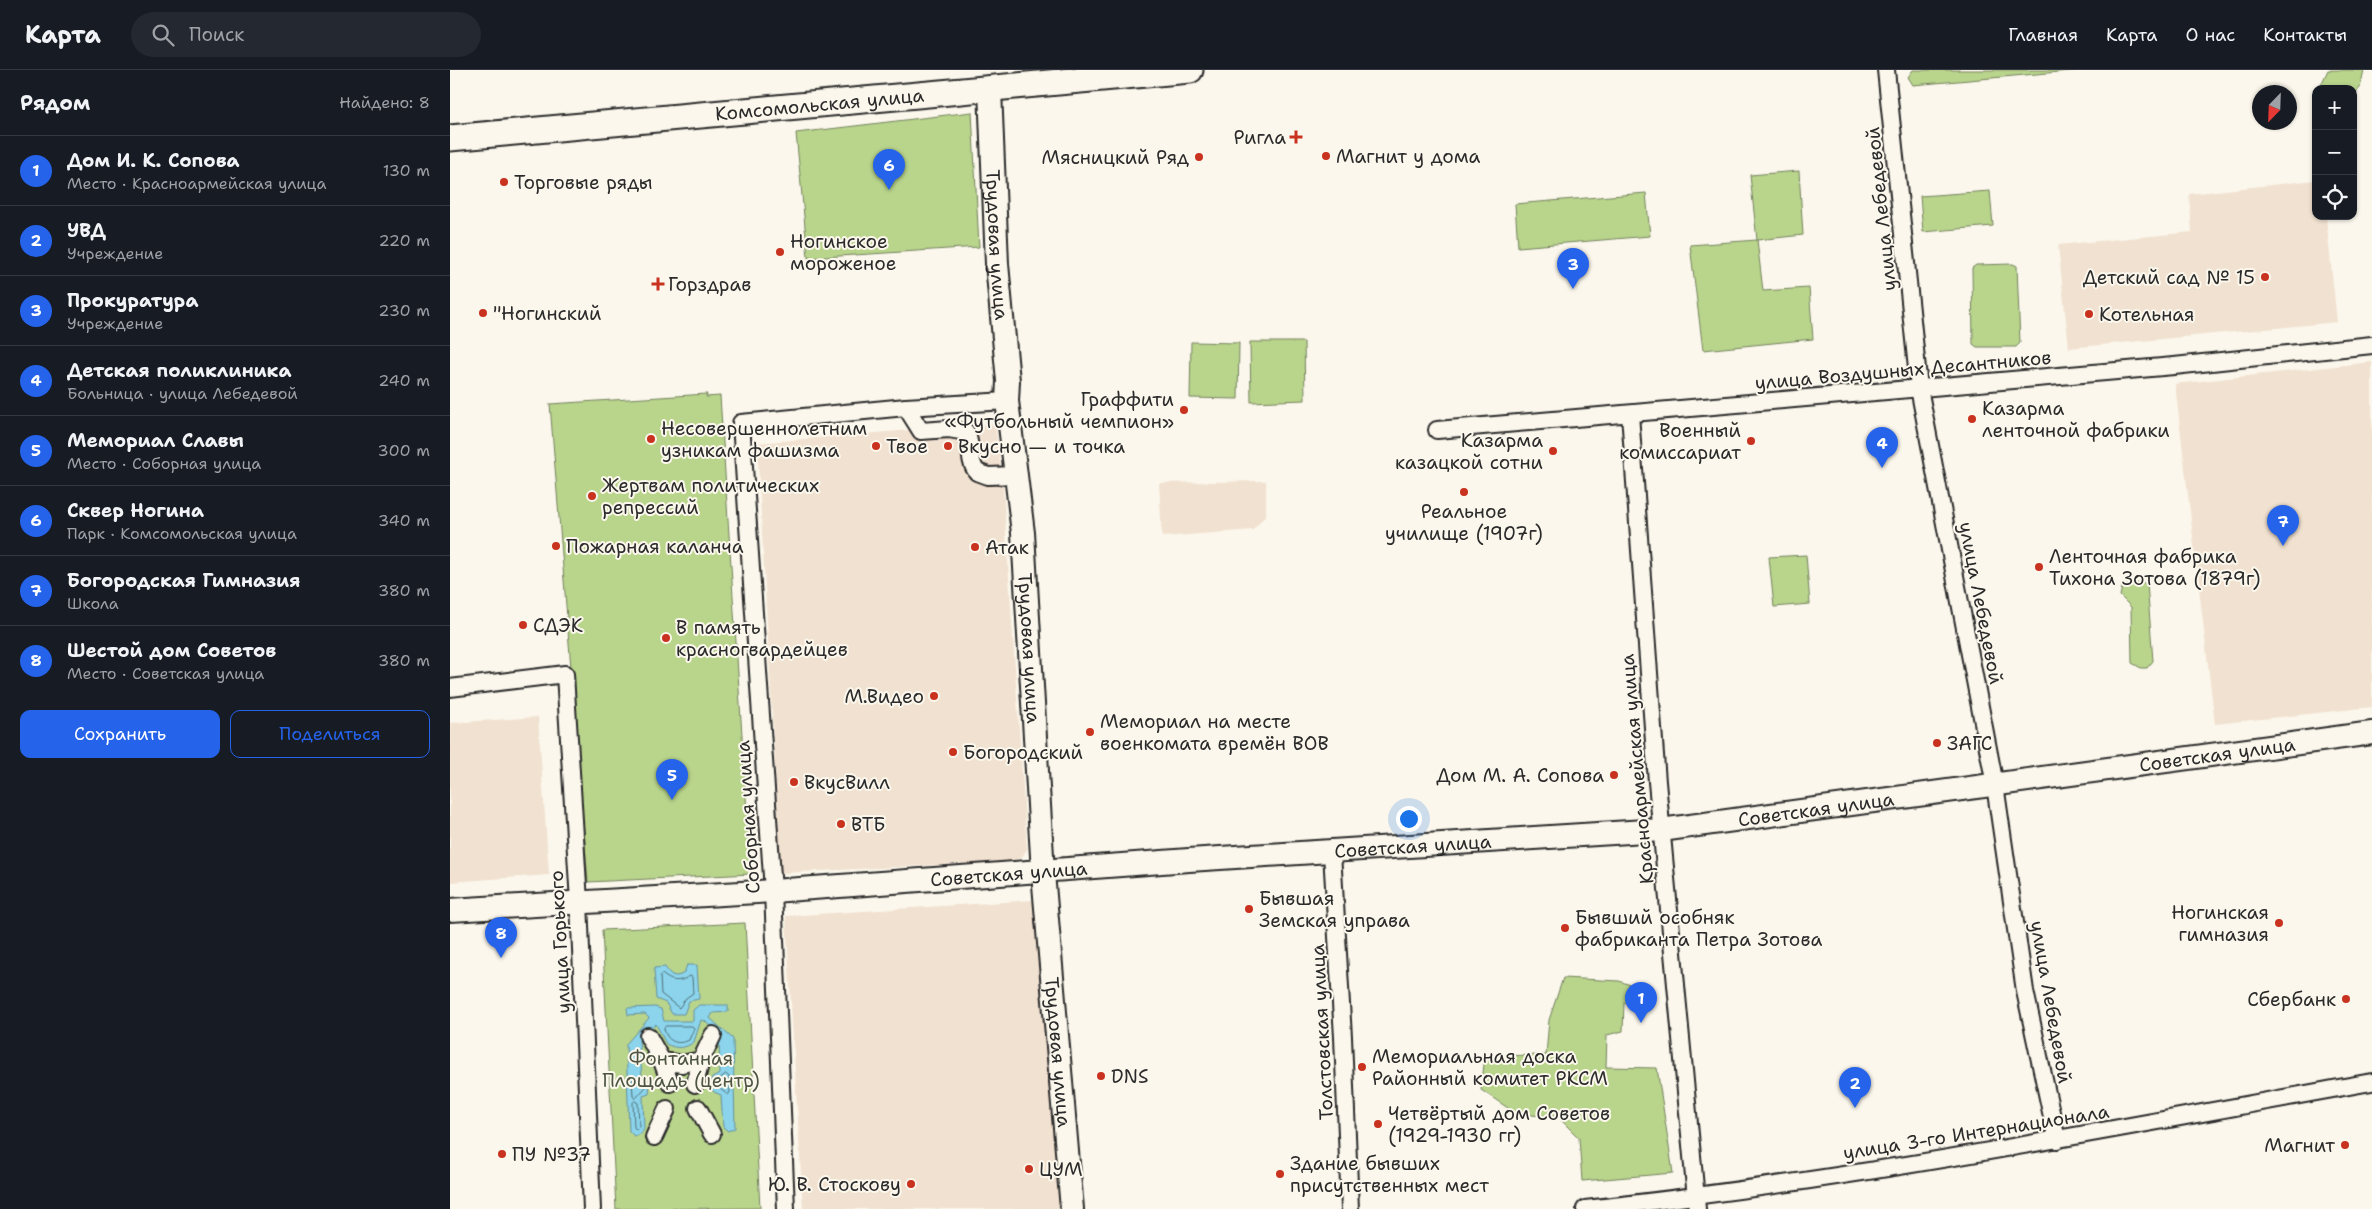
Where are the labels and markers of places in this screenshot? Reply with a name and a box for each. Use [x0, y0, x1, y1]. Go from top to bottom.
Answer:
place label: Ригла [1234, 125, 1286, 150]
marker: Ригла [1290, 131, 1302, 143]
place label: Магнит у дома [1336, 144, 1480, 169]
place label: Мясницкий Ряд [1041, 145, 1189, 170]
pin: 6 [873, 149, 905, 190]
marker: Магнит у дома [1320, 150, 1332, 162]
marker: Мясницкий Ряд [1193, 151, 1205, 163]
place label: Торговые ряды [514, 170, 653, 195]
marker: Торговые ряды [498, 176, 510, 188]
place label: Ногинское мороженое [790, 229, 897, 276]
marker: Ногинское мороженое [774, 246, 786, 258]
pin: 3 [1557, 248, 1589, 289]
place label: Детский сад № 15 [2083, 265, 2255, 290]
marker: Детский сад № 15 [2259, 271, 2271, 283]
place label: Горздрав [668, 272, 751, 297]
marker: Горздрав [652, 278, 664, 290]
place label: "Ногинский [493, 301, 601, 326]
place label: Котельная [2099, 302, 2195, 327]
marker: "Ногинский [477, 307, 489, 319]
marker: Котельная [2083, 308, 2095, 320]
place label: Граффити «Футбольный чемпион» [944, 387, 1174, 434]
place label: Казарма ленточной фабрики [1982, 396, 2170, 443]
marker: Граффити «Футбольный чемпион» [1178, 404, 1190, 416]
marker: Казарма ленточной фабрики [1966, 413, 1978, 425]
place label: Несовершеннолетним узникам фашизма [661, 416, 867, 463]
place label: Военный комиссариат [1619, 418, 1741, 465]
pin: 4 [1866, 427, 1898, 468]
place label: Казарма казацкой сотни [1395, 428, 1543, 475]
marker: Несовершеннолетним узникам фашизма [645, 433, 657, 445]
place label: Твое [886, 434, 928, 459]
place label: Вкусно — и точка [958, 434, 1125, 459]
marker: Военный комиссариат [1745, 435, 1757, 447]
marker: Твое [870, 440, 882, 452]
marker: Вкусно — и точка [942, 440, 954, 452]
marker: Казарма казацкой сотни [1547, 445, 1559, 457]
place label: Жертвам политических репрессий [602, 473, 819, 520]
marker: Реальное училище (1907г) [1458, 486, 1470, 498]
marker: Жертвам политических репрессий [586, 490, 598, 502]
place label: Реальное училище (1907г) [1385, 499, 1543, 546]
pin: 7 [2267, 505, 2299, 546]
place label: Пожарная каланча [566, 534, 744, 559]
place label: Атак [985, 535, 1029, 560]
marker: Пожарная каланча [550, 540, 562, 552]
marker: Атак [969, 541, 981, 553]
place label: Ленточная фабрика Тихона Зотова (1879г) [2049, 544, 2260, 591]
marker: Ленточная фабрика Тихона Зотова (1879г) [2033, 561, 2045, 573]
place label: СДЭК [533, 613, 583, 638]
place label: В память красногвардейцев [676, 615, 848, 662]
marker: СДЭК [517, 619, 529, 631]
marker: В память красногвардейцев [660, 632, 672, 644]
place label: М.Видео [844, 684, 924, 709]
marker: М.Видео [928, 690, 940, 702]
place label: Мемориал на месте военкомата времён ВОВ [1100, 709, 1329, 756]
marker: Мемориал на месте военкомата времён ВОВ [1084, 726, 1096, 738]
place label: ЗАГС [1947, 731, 1992, 756]
marker: ЗАГС [1931, 737, 1943, 749]
place label: Богородский [963, 740, 1083, 765]
marker: Богородский [947, 746, 959, 758]
pin: 5 [656, 759, 688, 800]
place label: Дом М. А. Сопова [1436, 763, 1604, 788]
marker: Дом М. А. Сопова [1608, 769, 1620, 781]
place label: ВкусВилл [804, 770, 890, 795]
marker: ВкусВилл [788, 776, 800, 788]
place label: ВТБ [851, 812, 886, 837]
marker: ВТБ [835, 818, 847, 830]
place label: Бывшая Земская управа [1259, 886, 1410, 933]
place label: Ногинская гимназия [2171, 900, 2269, 947]
marker: Бывшая Земская управа [1243, 903, 1255, 915]
place label: Бывший особняк фабриканта Петра Зотова [1575, 905, 1822, 952]
pin: 8 [485, 917, 517, 958]
marker: Ногинская гимназия [2273, 917, 2285, 929]
marker: Бывший особняк фабриканта Петра Зотова [1559, 922, 1571, 934]
pin: 1 [1625, 982, 1657, 1023]
place label: Сбербанк [2247, 987, 2336, 1012]
marker: Сбербанк [2340, 993, 2352, 1005]
place label: Мемориальная доска Районный комитет РКСМ [1372, 1044, 1608, 1091]
marker: Мемориальная доска Районный комитет РКСМ [1356, 1061, 1368, 1073]
place label: DNS [1111, 1064, 1148, 1089]
pin: 2 [1839, 1067, 1871, 1108]
marker: DNS [1095, 1070, 1107, 1082]
place label: Четвёртый дом Советов (1929-1930 гг) [1388, 1101, 1610, 1148]
marker: Четвёртый дом Советов (1929-1930 гг) [1372, 1118, 1384, 1130]
place label: Магнит [2264, 1133, 2335, 1158]
marker: Магнит [2339, 1139, 2351, 1151]
place label: ПУ №37 [512, 1142, 591, 1167]
marker: ПУ №37 [496, 1148, 508, 1160]
place label: Здание бывших присутственных мест [1290, 1151, 1489, 1198]
place label: ЦУМ [1039, 1157, 1083, 1182]
marker: ЦУМ [1023, 1163, 1035, 1175]
marker: Здание бывших присутственных мест [1274, 1168, 1286, 1180]
place label: Ю. В. Стоскову [768, 1172, 901, 1197]
marker: Ю. В. Стоскову [905, 1178, 917, 1190]

